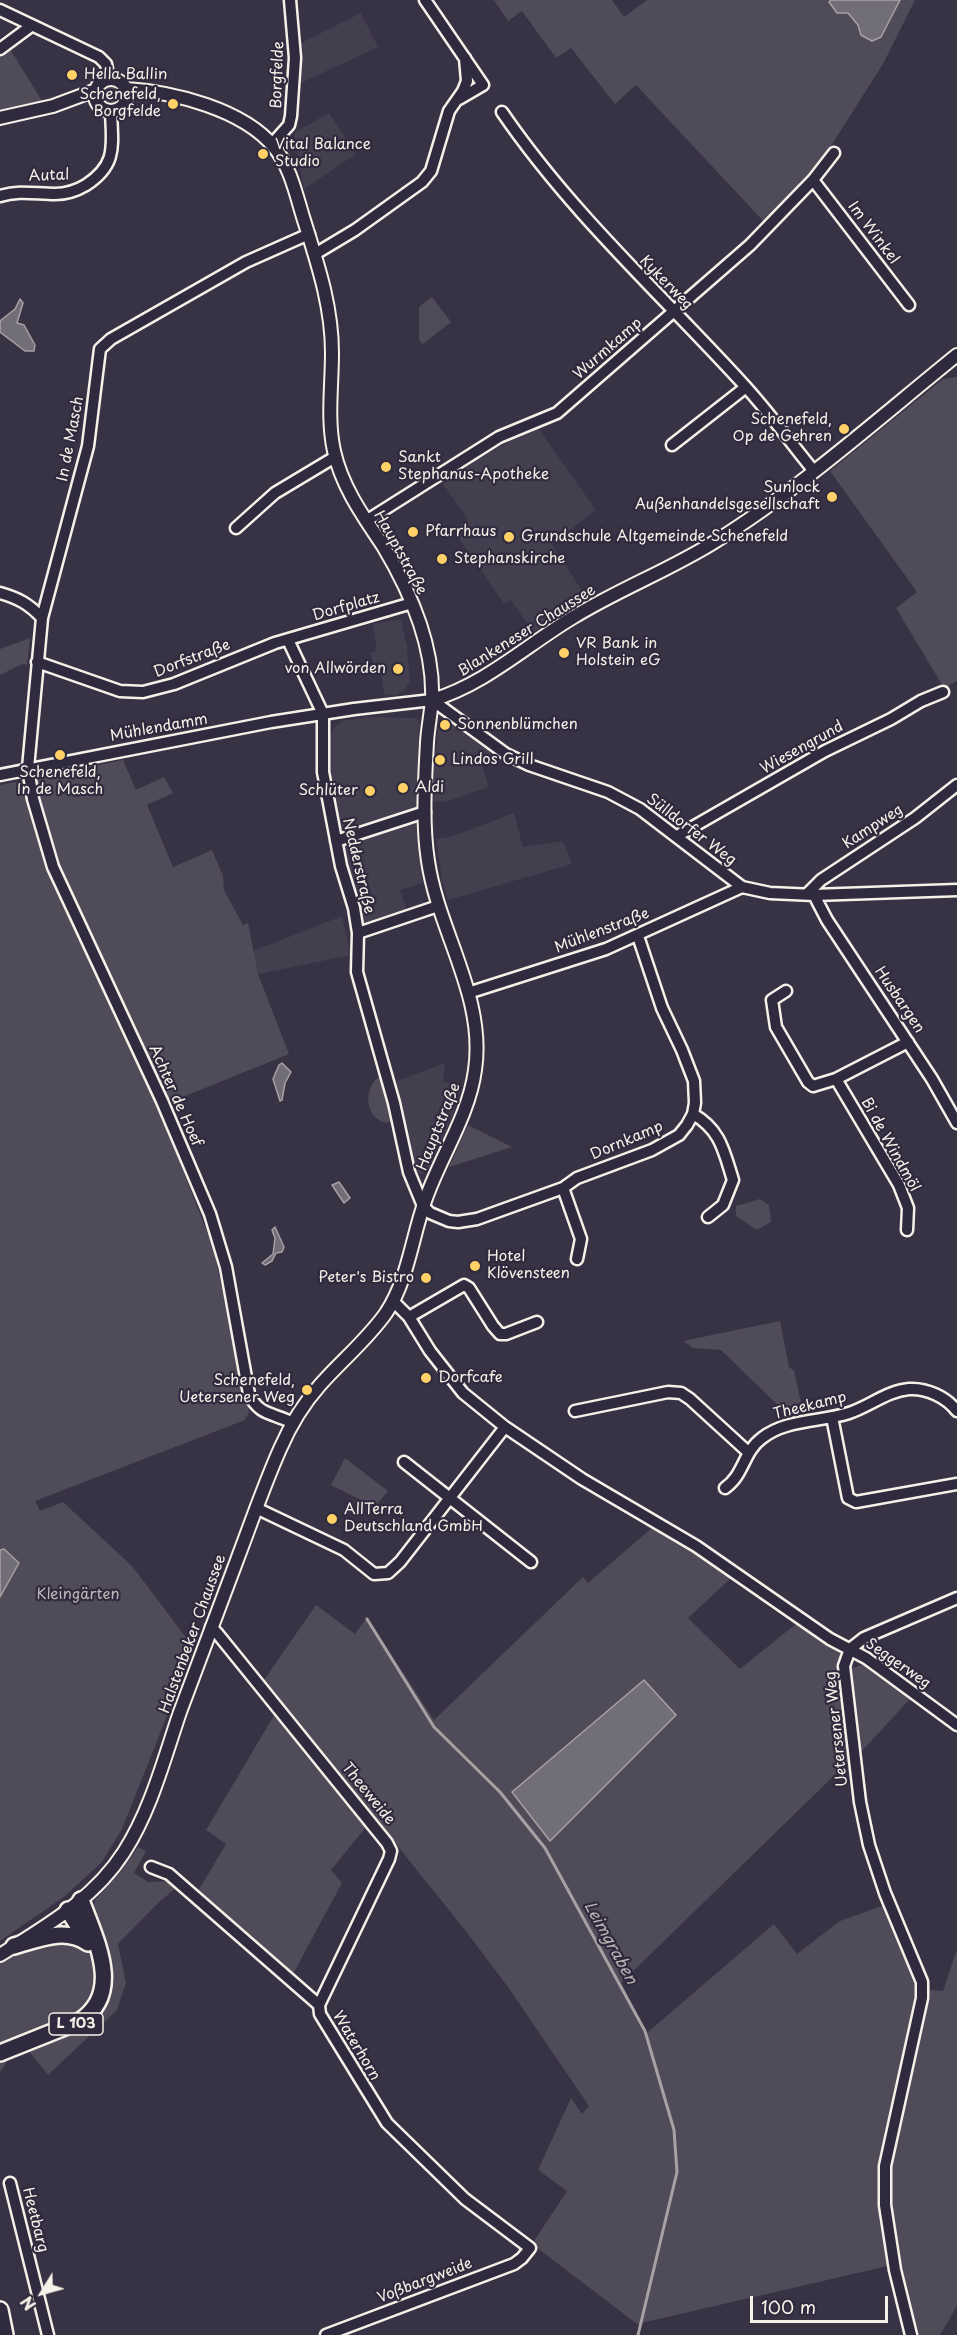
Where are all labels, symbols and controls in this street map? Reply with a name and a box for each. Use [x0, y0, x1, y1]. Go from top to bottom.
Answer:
street label: Borgfelde [268, 41, 288, 109]
place label: Hella Ballin [84, 66, 167, 84]
marker: Hella Ballin [65, 68, 79, 82]
place label: Schenefeld, Borgfelde [80, 86, 161, 121]
marker: Schenefeld, Borgfelde [166, 97, 180, 111]
place label: Vital Balance Studio [275, 136, 371, 171]
marker: Vital Balance Studio [256, 147, 270, 161]
street label: Autal [28, 166, 70, 186]
street label: Im Winkel [844, 198, 902, 268]
street label: Kykerweg [636, 252, 696, 314]
street label: Wurmkamp [570, 314, 646, 384]
street label: In de Masch [54, 395, 88, 483]
place label: Schenefeld, Op de Gehren [733, 411, 832, 446]
marker: Schenefeld, Op de Gehren [837, 422, 851, 436]
place label: Sankt Stephanus-Apotheke [398, 449, 549, 484]
marker: Sankt Stephanus-Apotheke [379, 460, 393, 474]
place label: Sunlock Außenhandelsgesellschaft [635, 479, 820, 514]
marker: Sunlock Außenhandelsgesellschaft [825, 490, 839, 504]
street label: Hauptstraße [370, 508, 430, 598]
place label: Pfarrhaus [425, 523, 496, 541]
marker: Pfarrhaus [406, 525, 420, 539]
place label: Grundschule Altgemeinde Schenefeld [521, 528, 788, 546]
marker: Grundschule Altgemeinde Schenefeld [502, 530, 516, 544]
place label: Stephanskirche [454, 550, 565, 568]
marker: Stephanskirche [435, 552, 449, 566]
street label: Blankeneser Chaussee [455, 581, 599, 681]
street label: Dorfplatz [310, 589, 382, 625]
place label: VR Bank in Holstein eG [576, 635, 661, 670]
street label: Dorfstraße [151, 636, 233, 682]
marker: VR Bank in Holstein eG [557, 646, 571, 660]
place label: von Allwörden [285, 660, 386, 678]
marker: von Allwörden [391, 662, 405, 676]
street label: Mühlendamm [109, 711, 209, 745]
place label: Sonnenblümchen [457, 716, 578, 734]
marker: Sonnenblümchen [438, 718, 452, 732]
street label: Wiesengrund [757, 718, 847, 778]
marker: Schenefeld, In de Masch [53, 748, 67, 762]
place label: Lindos Grill [452, 751, 533, 769]
marker: Lindos Grill [433, 753, 447, 767]
place label: Schenefeld, In de Masch [17, 764, 103, 799]
place label: Aldi [415, 779, 444, 797]
marker: Aldi [396, 781, 410, 795]
place label: Schlüter [298, 782, 358, 800]
marker: Schlüter [363, 784, 377, 798]
street label: Sülldorfer Weg [643, 790, 739, 870]
street label: Kampweg [840, 801, 906, 853]
street label: Nedderstraße [338, 816, 378, 916]
street label: Mühlenstraße [552, 905, 652, 957]
street label: Husbargen [870, 963, 928, 1037]
street label: Achter de Hoef [145, 1042, 205, 1150]
street label: Hauptstraße [413, 1081, 465, 1173]
street label: Bi de Windmöl [857, 1095, 923, 1195]
street label: Dornkamp [588, 1118, 666, 1164]
place label: Hotel Klövensteen [487, 1248, 570, 1283]
marker: Hotel Klövensteen [468, 1259, 482, 1273]
place label: Peter's Bistro [318, 1269, 414, 1287]
marker: Peter's Bistro [419, 1271, 433, 1285]
place label: Dorfcafe [438, 1369, 503, 1387]
marker: Dorfcafe [419, 1371, 433, 1385]
place label: Schenefeld, Uetersener Weg [179, 1372, 295, 1407]
marker: Schenefeld, Uetersener Weg [300, 1383, 314, 1397]
street label: Theekamp [772, 1388, 848, 1424]
place label: AllTerra Deutschland GmbH [344, 1501, 483, 1536]
marker: AllTerra Deutschland GmbH [325, 1512, 339, 1526]
street label: Halstenbeker Chaussee [156, 1552, 230, 1716]
park label: Kleingärten [36, 1586, 120, 1604]
street label: Seggerweg [862, 1635, 934, 1693]
street label: Uetersener Weg [822, 1670, 852, 1788]
street label: Theeweide [338, 1759, 398, 1829]
water label: Leimgraben [579, 1898, 641, 1988]
street label: Waterhorn [328, 2008, 384, 2084]
road number: L 103 [49, 2013, 103, 2035]
street label: Heetbarg [18, 2186, 52, 2254]
street label: Voßbargweide [375, 2255, 475, 2307]
north arrow [12, 2263, 72, 2323]
scale bar [753, 2284, 891, 2322]
text: N [14, 2292, 41, 2316]
text: 100 m [761, 2293, 816, 2320]

